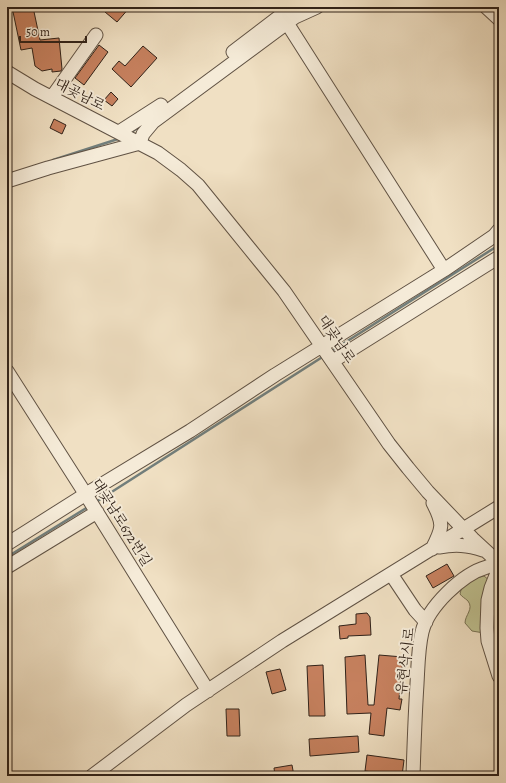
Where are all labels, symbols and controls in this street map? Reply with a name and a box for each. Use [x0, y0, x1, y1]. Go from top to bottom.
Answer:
scale bar [20, 18, 86, 44]
text: 50 m [26, 24, 50, 40]
street label: 대곶남로 [51, 74, 109, 115]
street label: 대곶남로 [314, 312, 360, 367]
street label: 대곶남로672번길 [87, 475, 156, 570]
street label: 유현삭시로 [392, 626, 419, 696]

